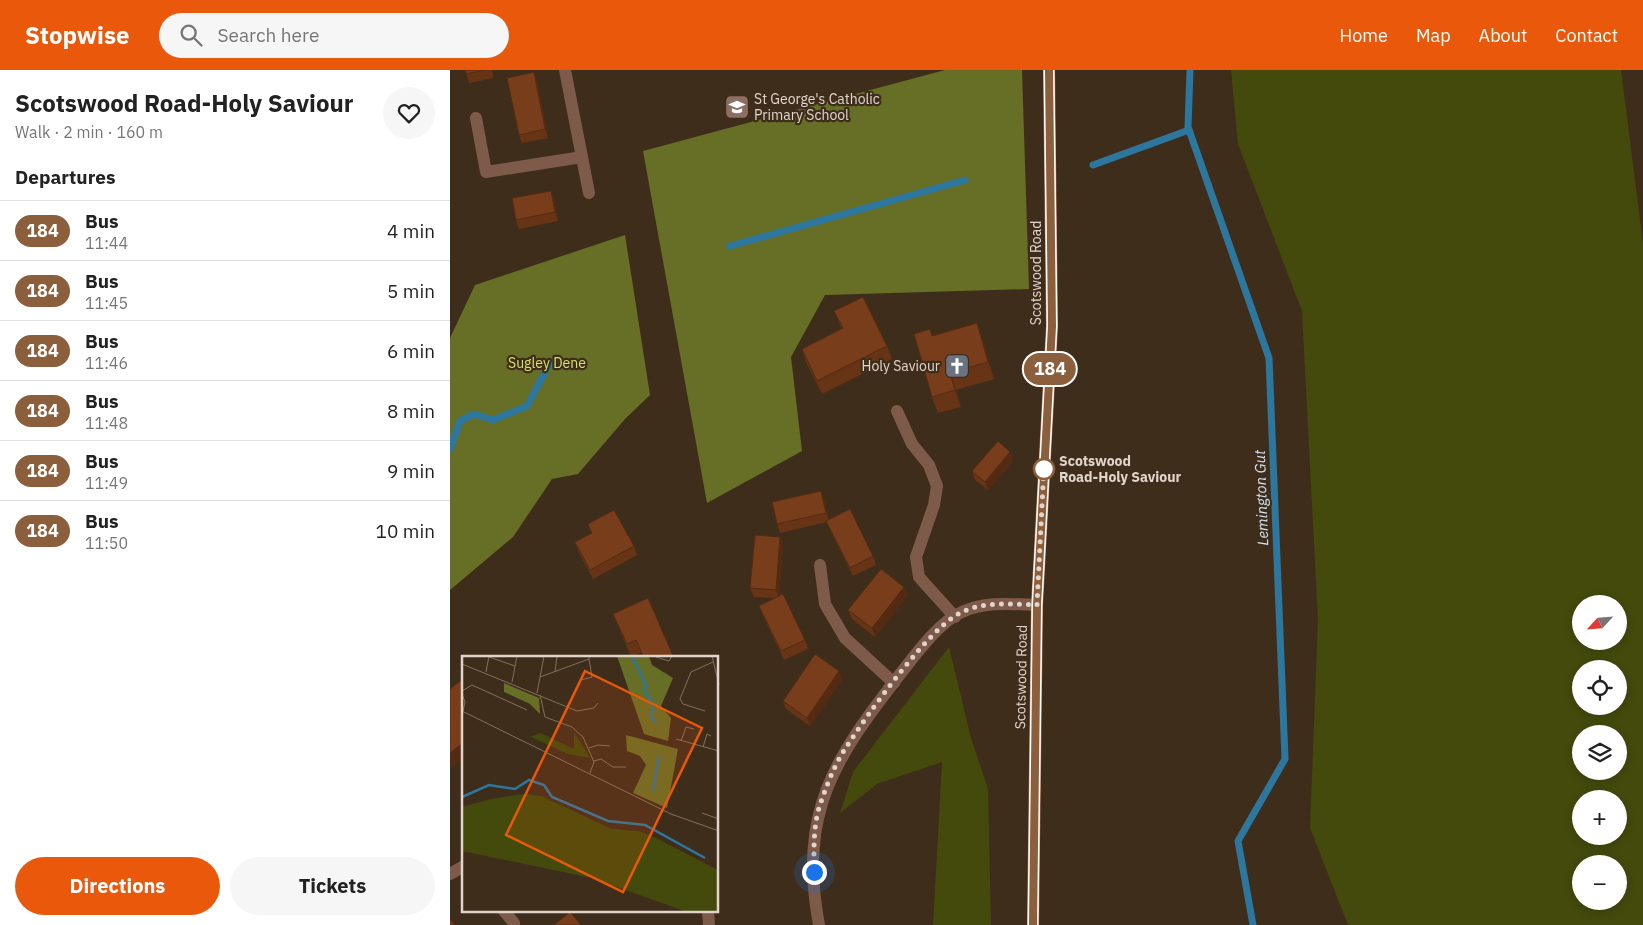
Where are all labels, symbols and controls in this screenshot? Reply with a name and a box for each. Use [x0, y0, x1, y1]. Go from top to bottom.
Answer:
search box [159, 13, 509, 58]
text: Stopwise [25, 19, 129, 51]
icon: search [177, 21, 205, 49]
text: Search here [217, 23, 319, 47]
text: Home [1340, 24, 1388, 47]
text: Map [1416, 24, 1451, 47]
text: About [1479, 24, 1527, 47]
text: Contact [1555, 24, 1618, 47]
text: Scotswood Road-Holy Saviour [15, 87, 353, 119]
button: heart [383, 87, 435, 139]
place label: St George's Catholic Primary School [754, 90, 880, 124]
school or university icon: St George's Catholic Primary School [724, 94, 750, 120]
text: Walk · 2 min · 160 m [15, 122, 163, 142]
text: Departures [15, 165, 115, 189]
text: Bus [85, 209, 119, 233]
text: 184 [26, 219, 59, 242]
text: 4 min [387, 219, 435, 243]
street label: Scotswood Road [1027, 221, 1045, 325]
text: 11:44 [85, 233, 128, 253]
text: Bus [85, 269, 119, 293]
text: 184 [26, 279, 59, 302]
text: 5 min [387, 279, 435, 303]
text: 11:45 [85, 293, 128, 313]
text: Bus [85, 329, 119, 353]
text: 184 [26, 339, 59, 362]
text: 6 min [387, 339, 435, 363]
text: 11:46 [85, 353, 128, 373]
church icon: Holy Saviour [944, 353, 970, 379]
line badge: 184 [1021, 353, 1079, 385]
park label: Sugley Dene [508, 354, 586, 372]
place label: Holy Saviour [861, 357, 940, 375]
text: 184 [1034, 357, 1066, 380]
text: Bus [85, 389, 119, 413]
text: 184 [26, 399, 59, 422]
text: 8 min [387, 399, 435, 423]
text: 11:48 [85, 413, 128, 433]
text: Bus [85, 449, 119, 473]
water label: Lemington Gut [1250, 449, 1272, 546]
place label: Scotswood Road-Holy Saviour [1059, 452, 1182, 486]
marker: Scotswood Road-Holy Saviour [1033, 458, 1055, 480]
text: 184 [26, 459, 59, 482]
text: 9 min [387, 459, 435, 483]
text: 11:49 [85, 473, 128, 493]
text: Bus [85, 509, 119, 533]
text: 184 [26, 519, 59, 542]
text: 10 min [376, 519, 435, 543]
text: 11:50 [85, 533, 128, 553]
north arrow [1572, 595, 1628, 650]
map controls [1572, 595, 1627, 910]
street label: Scotswood Road [1011, 625, 1031, 729]
inset map [462, 656, 719, 912]
button: locate [1572, 660, 1627, 715]
button: layers [1572, 725, 1627, 780]
button: + [1572, 790, 1627, 845]
button: − [1572, 855, 1627, 910]
button: Directions [15, 857, 220, 915]
button: Tickets [230, 857, 435, 915]
your location [802, 860, 827, 885]

